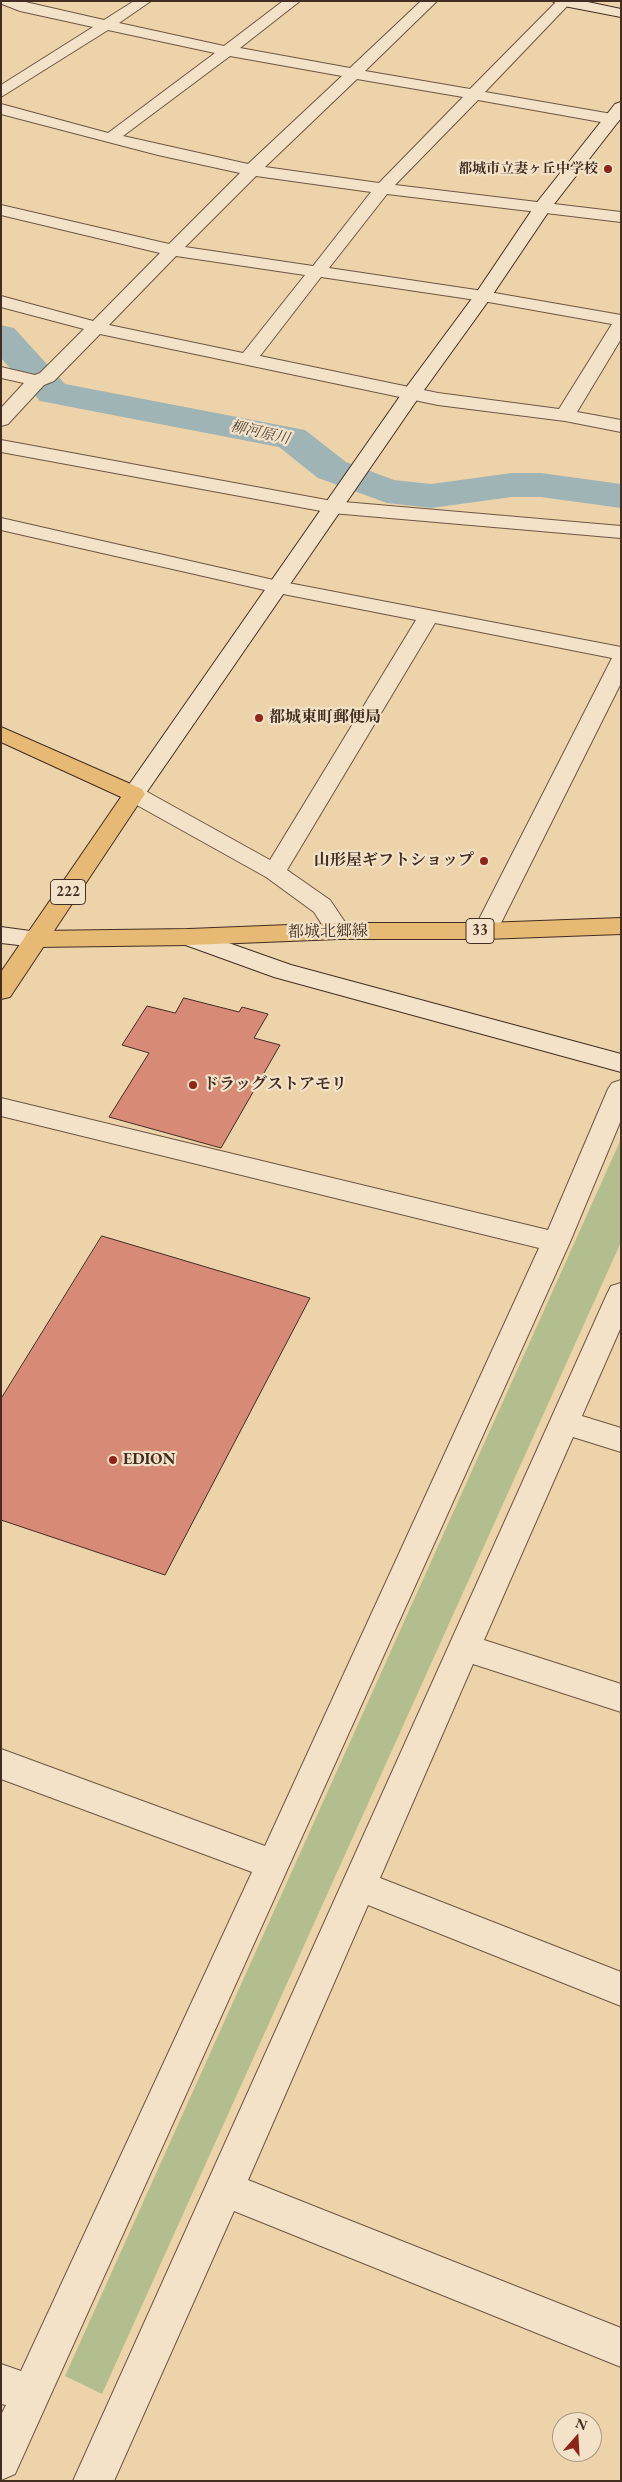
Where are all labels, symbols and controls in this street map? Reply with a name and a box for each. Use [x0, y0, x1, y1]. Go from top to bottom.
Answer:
place label: 都城市立妻ヶ丘中学校 [458, 161, 598, 177]
marker: 都城市立妻ヶ丘中学校 [602, 163, 614, 175]
water label: 柳河原川 [229, 417, 291, 449]
place label: 都城東町郵便局 [269, 708, 381, 728]
marker: 都城東町郵便局 [253, 712, 265, 724]
place label: 山形屋ギフトショップ [314, 851, 474, 871]
marker: 山形屋ギフトショップ [478, 855, 490, 867]
road number: 222 [50, 880, 86, 904]
road number: 33 [466, 918, 494, 944]
street label: 都城北郷線 [288, 922, 368, 942]
place label: ドラッグストアモリ [203, 1075, 347, 1095]
marker: ドラッグストアモリ [187, 1079, 199, 1091]
place label: EDION [123, 1450, 175, 1470]
marker: EDION [107, 1454, 119, 1466]
north arrow [552, 2412, 602, 2462]
text: N [573, 2413, 590, 2434]

